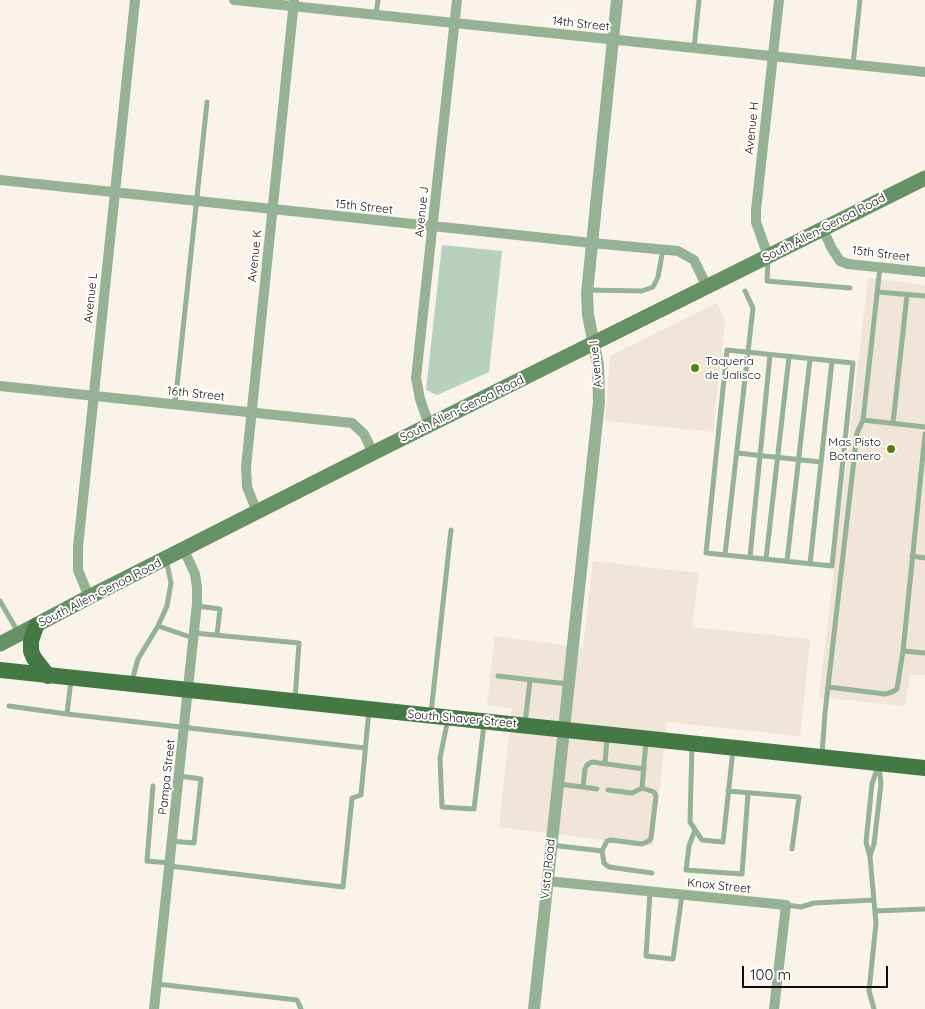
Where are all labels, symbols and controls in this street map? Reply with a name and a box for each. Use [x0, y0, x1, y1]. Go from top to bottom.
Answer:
street label: 14th Street [552, 14, 610, 34]
street label: Avenue H [742, 101, 762, 155]
street label: Avenue J [412, 186, 432, 238]
street label: South Allen-Genoa Road [760, 191, 888, 265]
street label: 15th Street [334, 197, 394, 217]
street label: Avenue K [245, 229, 265, 283]
street label: 15th Street [851, 243, 911, 265]
street label: Avenue L [81, 272, 101, 324]
street label: Avenue I [586, 340, 606, 388]
place label: Taqueria de Jalisco [705, 354, 761, 382]
marker: Taqueria de Jalisco [689, 362, 701, 374]
street label: South Allen-Genoa Road [398, 373, 526, 445]
street label: 16th Street [166, 384, 226, 404]
place label: Mas Pisto Botanero [828, 435, 881, 463]
marker: Mas Pisto Botanero [885, 443, 897, 455]
street label: South Allen-Genoa Road [36, 556, 164, 630]
street label: South Shaver Street [407, 707, 517, 731]
street label: Pampa Street [156, 738, 178, 816]
street label: Vista Road [538, 838, 558, 900]
street label: Knox Street [686, 875, 752, 897]
scale bar [745, 956, 891, 988]
text: 100 m [750, 965, 791, 984]

